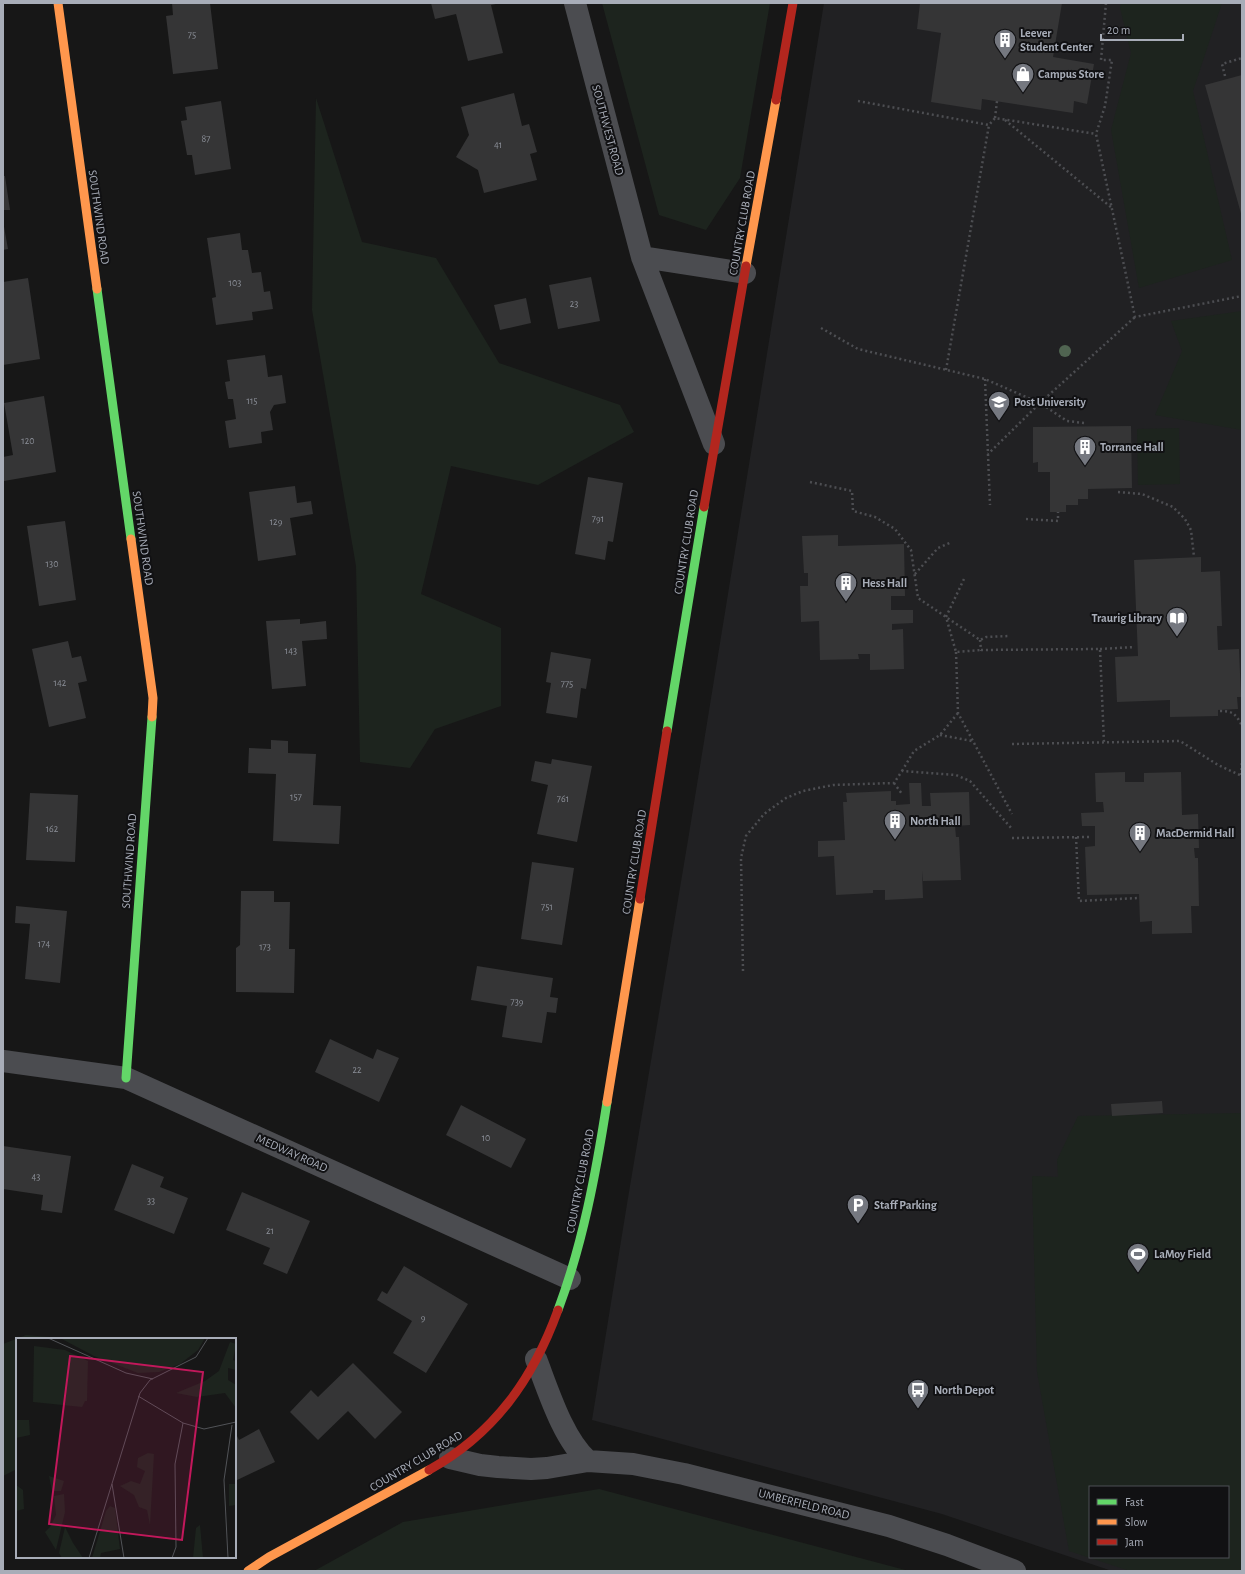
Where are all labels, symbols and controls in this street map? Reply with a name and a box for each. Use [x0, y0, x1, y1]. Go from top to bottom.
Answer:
scale bar [1101, 16, 1183, 42]
text: 20 m [1107, 24, 1130, 36]
building icon: Leever Student Center [992, 27, 1018, 60]
place label: Leever Student Center [1020, 27, 1093, 53]
house number: 75 [188, 30, 196, 40]
shop icon: Campus Store [1010, 61, 1036, 94]
place label: Campus Store [1038, 68, 1104, 80]
street label: SOUTHWEST ROAD [590, 83, 626, 177]
house number: 87 [202, 134, 210, 144]
house number: 41 [494, 140, 502, 150]
street label: SOUTHWIND ROAD [86, 169, 112, 265]
street label: COUNTRY CLUB ROAD [727, 170, 757, 276]
house number: 103 [229, 278, 241, 288]
house number: 23 [570, 299, 578, 309]
school or university icon: Post University [986, 389, 1012, 422]
house number: 115 [246, 396, 258, 406]
place label: Post University [1014, 396, 1086, 409]
building icon: Torrance Hall [1072, 434, 1098, 467]
house number: 120 [21, 436, 35, 446]
place label: Torrance Hall [1100, 441, 1164, 453]
street label: COUNTRY CLUB ROAD [672, 489, 700, 595]
street label: SOUTHWIND ROAD [130, 490, 156, 586]
house number: 791 [592, 514, 604, 524]
house number: 129 [270, 517, 283, 527]
house number: 130 [46, 559, 58, 569]
building icon: Hess Hall [833, 570, 859, 603]
place label: Hess Hall [862, 577, 907, 589]
library icon: Traurig Library [1164, 605, 1190, 638]
place label: Traurig Library [1092, 612, 1163, 625]
house number: 143 [285, 646, 297, 656]
house number: 142 [54, 678, 67, 688]
house number: 775 [561, 679, 573, 689]
house number: 157 [290, 792, 302, 802]
house number: 761 [557, 794, 569, 804]
building icon: North Hall [882, 808, 908, 841]
street label: COUNTRY CLUB ROAD [620, 809, 648, 915]
street label: SOUTHWIND ROAD [120, 813, 138, 909]
place label: North Hall [910, 815, 961, 827]
building icon: MacDermid Hall [1127, 820, 1153, 853]
house number: 162 [46, 824, 59, 834]
place label: MacDermid Hall [1156, 827, 1234, 839]
house number: 751 [541, 902, 553, 912]
house number: 174 [38, 939, 50, 949]
house number: 173 [259, 942, 271, 952]
house number: 739 [511, 997, 524, 1007]
house number: 22 [352, 1065, 362, 1075]
street label: COUNTRY CLUB ROAD [564, 1128, 596, 1234]
street label: MEDWAY ROAD [255, 1132, 330, 1174]
house number: 10 [482, 1133, 490, 1143]
house number: 43 [32, 1172, 40, 1182]
parking icon: Staff Parking [845, 1192, 871, 1225]
house number: 33 [147, 1196, 155, 1206]
place label: Staff Parking [874, 1199, 938, 1211]
house number: 21 [266, 1226, 274, 1236]
sports icon: LaMoy Field [1125, 1241, 1151, 1274]
place label: LaMoy Field [1154, 1248, 1212, 1261]
house number: 9 [421, 1313, 426, 1323]
inset map [16, 1338, 236, 1558]
bus stop icon: North Depot [905, 1377, 931, 1410]
place label: North Depot [934, 1384, 994, 1396]
street label: COUNTRY CLUB ROAD [368, 1428, 465, 1493]
legend [1089, 1486, 1229, 1558]
street label: UMBERFIELD ROAD [757, 1487, 851, 1521]
text: Fast [1125, 1496, 1144, 1508]
text: Slow [1125, 1516, 1147, 1528]
text: Jam [1125, 1536, 1144, 1548]

